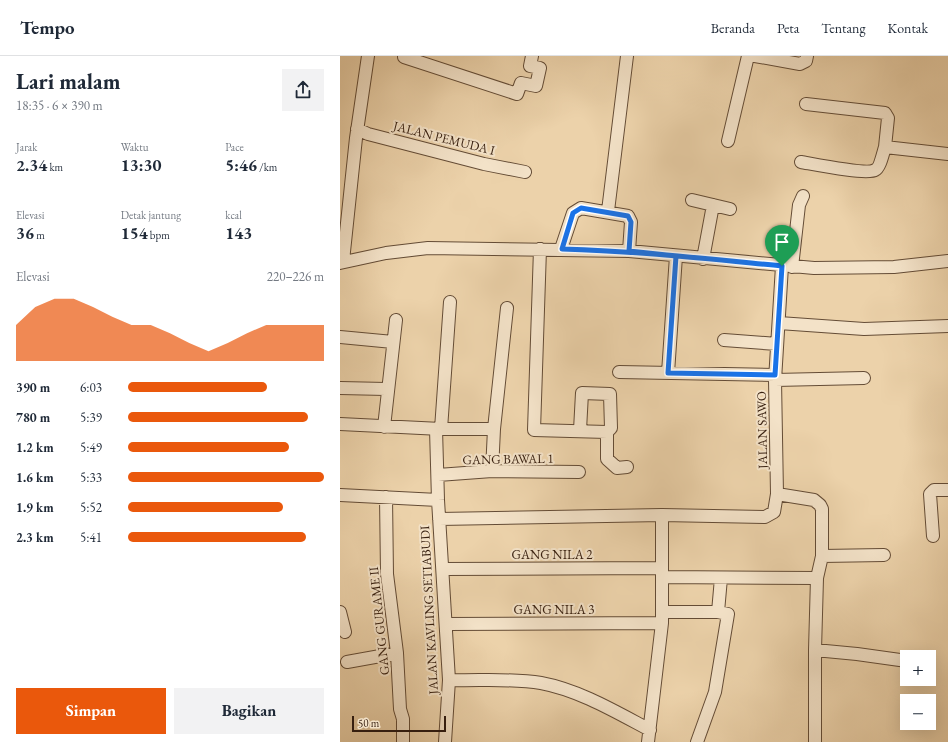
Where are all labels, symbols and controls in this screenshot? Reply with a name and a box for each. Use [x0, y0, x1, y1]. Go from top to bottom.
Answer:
text: Tempo [20, 15, 75, 40]
text: Beranda [711, 19, 755, 37]
text: Peta [777, 19, 799, 37]
text: Tentang [821, 19, 866, 37]
text: Kontak [888, 19, 928, 37]
text: Lari malam [16, 67, 120, 96]
button: share [282, 69, 324, 111]
text: 18:35 · 6 × 390 m [16, 97, 103, 114]
street label: JALAN PEMUDA I [390, 117, 497, 159]
text: Jarak [16, 140, 37, 154]
text: Waktu [121, 140, 148, 154]
text: Pace [225, 140, 244, 154]
text: 2.34 [16, 154, 47, 176]
text: 13:30 [121, 154, 161, 176]
text: 5:46 [225, 154, 257, 176]
text: km [47, 160, 63, 174]
text: /km [257, 160, 277, 174]
text: Elevasi [16, 208, 44, 222]
text: Detak jantung [121, 208, 181, 222]
text: kcal [225, 208, 242, 222]
text: 36 [16, 222, 34, 244]
text: 154 [121, 222, 148, 244]
text: 143 [225, 222, 252, 244]
pin [765, 225, 799, 266]
text: m [34, 228, 45, 242]
text: bpm [148, 228, 170, 242]
icon: arrive [771, 231, 793, 253]
text: Elevasi [16, 268, 50, 285]
text: 220–226 m [267, 268, 324, 285]
text: 390 m [16, 379, 50, 396]
text: 6:03 [80, 379, 102, 396]
street label: JALAN SAWO [753, 391, 771, 470]
text: 780 m [16, 409, 50, 426]
text: 5:39 [80, 409, 102, 426]
text: 1.2 km [16, 439, 54, 456]
text: 5:49 [80, 439, 102, 456]
street label: GANG BAWAL 1 [462, 450, 554, 468]
text: 1.6 km [16, 469, 54, 486]
text: 5:33 [80, 469, 102, 486]
text: 1.9 km [16, 499, 54, 516]
text: 5:52 [80, 499, 102, 516]
street label: JALAN KAVLING SETIABUDI [416, 525, 442, 696]
text: 2.3 km [16, 529, 54, 546]
text: 5:41 [80, 529, 102, 546]
street label: GANG NILA 2 [512, 546, 593, 563]
street label: GANG GURAME II [365, 565, 393, 676]
street label: GANG NILA 3 [514, 601, 595, 618]
map controls [900, 650, 936, 730]
button: + [900, 650, 936, 686]
button: Simpan [16, 688, 166, 734]
button: Bagikan [174, 688, 324, 734]
button: − [900, 694, 936, 730]
scale bar [352, 714, 446, 733]
text: 50 m [358, 716, 379, 730]

